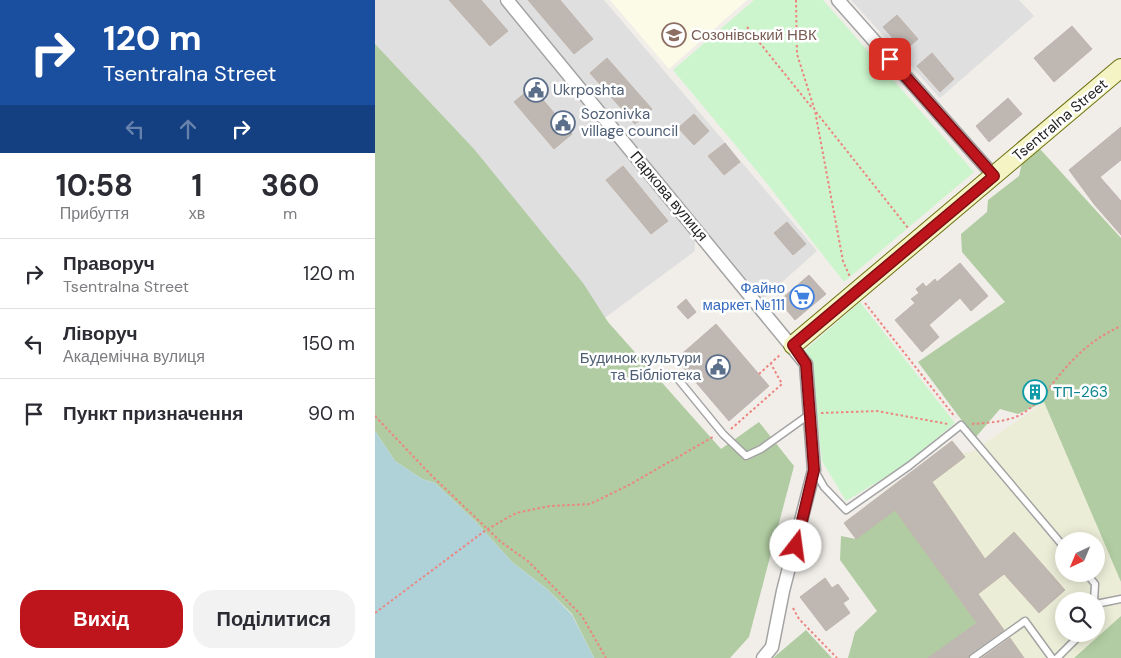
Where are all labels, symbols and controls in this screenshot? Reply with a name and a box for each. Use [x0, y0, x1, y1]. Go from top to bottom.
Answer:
text: 120 m [103, 15, 202, 61]
icon: right [20, 20, 85, 85]
school or university icon: Созонівський НВК [661, 22, 687, 48]
place label: Созонівський НВК [691, 25, 817, 45]
pin [869, 38, 911, 80]
icon: arrive [876, 45, 904, 73]
text: Tsentralna Street [103, 59, 276, 88]
street label: Tsentralna Street [1008, 74, 1112, 166]
public building icon: Ukrposhta [523, 77, 549, 103]
place label: Ukrposhta [553, 80, 624, 100]
place label: Sozonivka village council [581, 104, 678, 141]
public building icon: Sozonivka village council [550, 110, 576, 136]
icon: left [121, 115, 149, 143]
icon: ahead [174, 115, 202, 143]
icon: right [227, 115, 255, 143]
street label: Паркова вулиця [626, 147, 712, 245]
text: 10:58 [56, 166, 133, 205]
text: 1 [192, 166, 202, 205]
text: 360 [261, 166, 319, 205]
text: Прибуття [60, 203, 129, 224]
text: хв [189, 203, 205, 224]
text: m [283, 203, 297, 224]
text: Праворуч [63, 251, 155, 276]
icon: right [20, 260, 48, 288]
text: 120 m [303, 261, 355, 286]
text: Tsentralna Street [63, 276, 189, 297]
place label: Файно маркет №111 [702, 278, 785, 315]
supermarket icon: Файно маркет №111 [789, 284, 815, 310]
text: Ліворуч [63, 321, 138, 346]
icon: left [20, 330, 48, 358]
text: 150 m [303, 331, 355, 356]
text: Академічна вулиця [63, 346, 205, 367]
place label: Будинок культури та Бібліотека [580, 348, 702, 385]
public building icon: Будинок культури та Бібліотека [705, 354, 731, 380]
building icon: ТП-263 [1022, 379, 1048, 405]
place label: ТП-263 [1053, 382, 1108, 402]
icon: arrive [20, 400, 48, 428]
text: Пункт призначення [63, 401, 243, 426]
text: 90 m [308, 401, 355, 426]
position arrow [769, 519, 821, 571]
north arrow [1055, 532, 1105, 582]
map controls [1055, 532, 1105, 642]
button: Вихід [20, 590, 183, 648]
button: Поділитися [193, 590, 355, 648]
button: search [1055, 592, 1105, 642]

